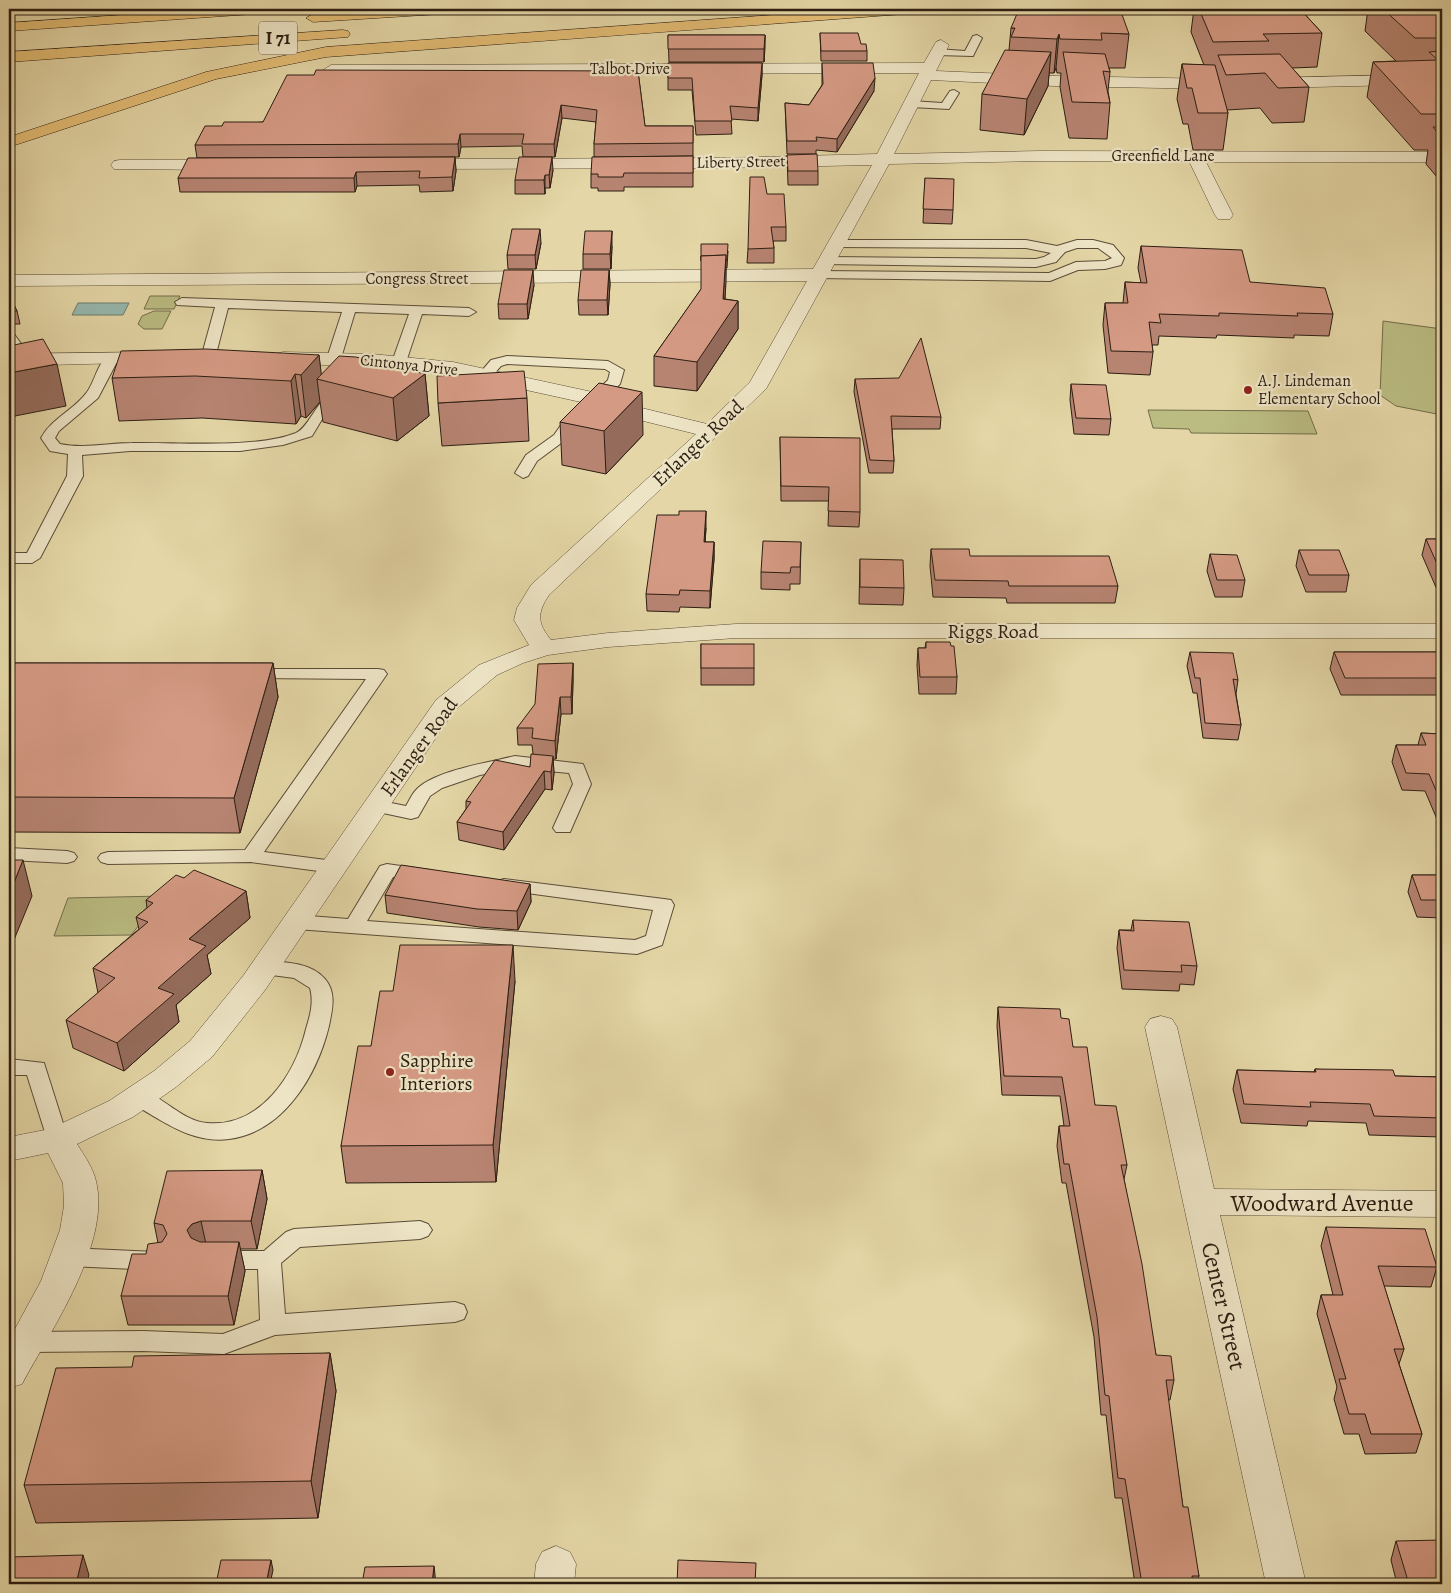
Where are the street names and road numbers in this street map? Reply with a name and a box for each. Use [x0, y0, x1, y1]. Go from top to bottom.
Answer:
road number: I 71 [259, 22, 297, 54]
street label: Talbot Drive [590, 58, 670, 80]
street label: Greenfield Lane [1111, 145, 1215, 167]
street label: Liberty Street [696, 150, 786, 174]
street label: Congress Street [366, 268, 468, 290]
street label: Cintonya Drive [359, 349, 459, 381]
street label: Erlanger Road [646, 393, 750, 493]
street label: Riggs Road [947, 618, 1039, 645]
street label: Erlanger Road [374, 692, 464, 802]
street label: Woodward Avenue [1229, 1187, 1414, 1219]
street label: Center Street [1194, 1239, 1254, 1373]

